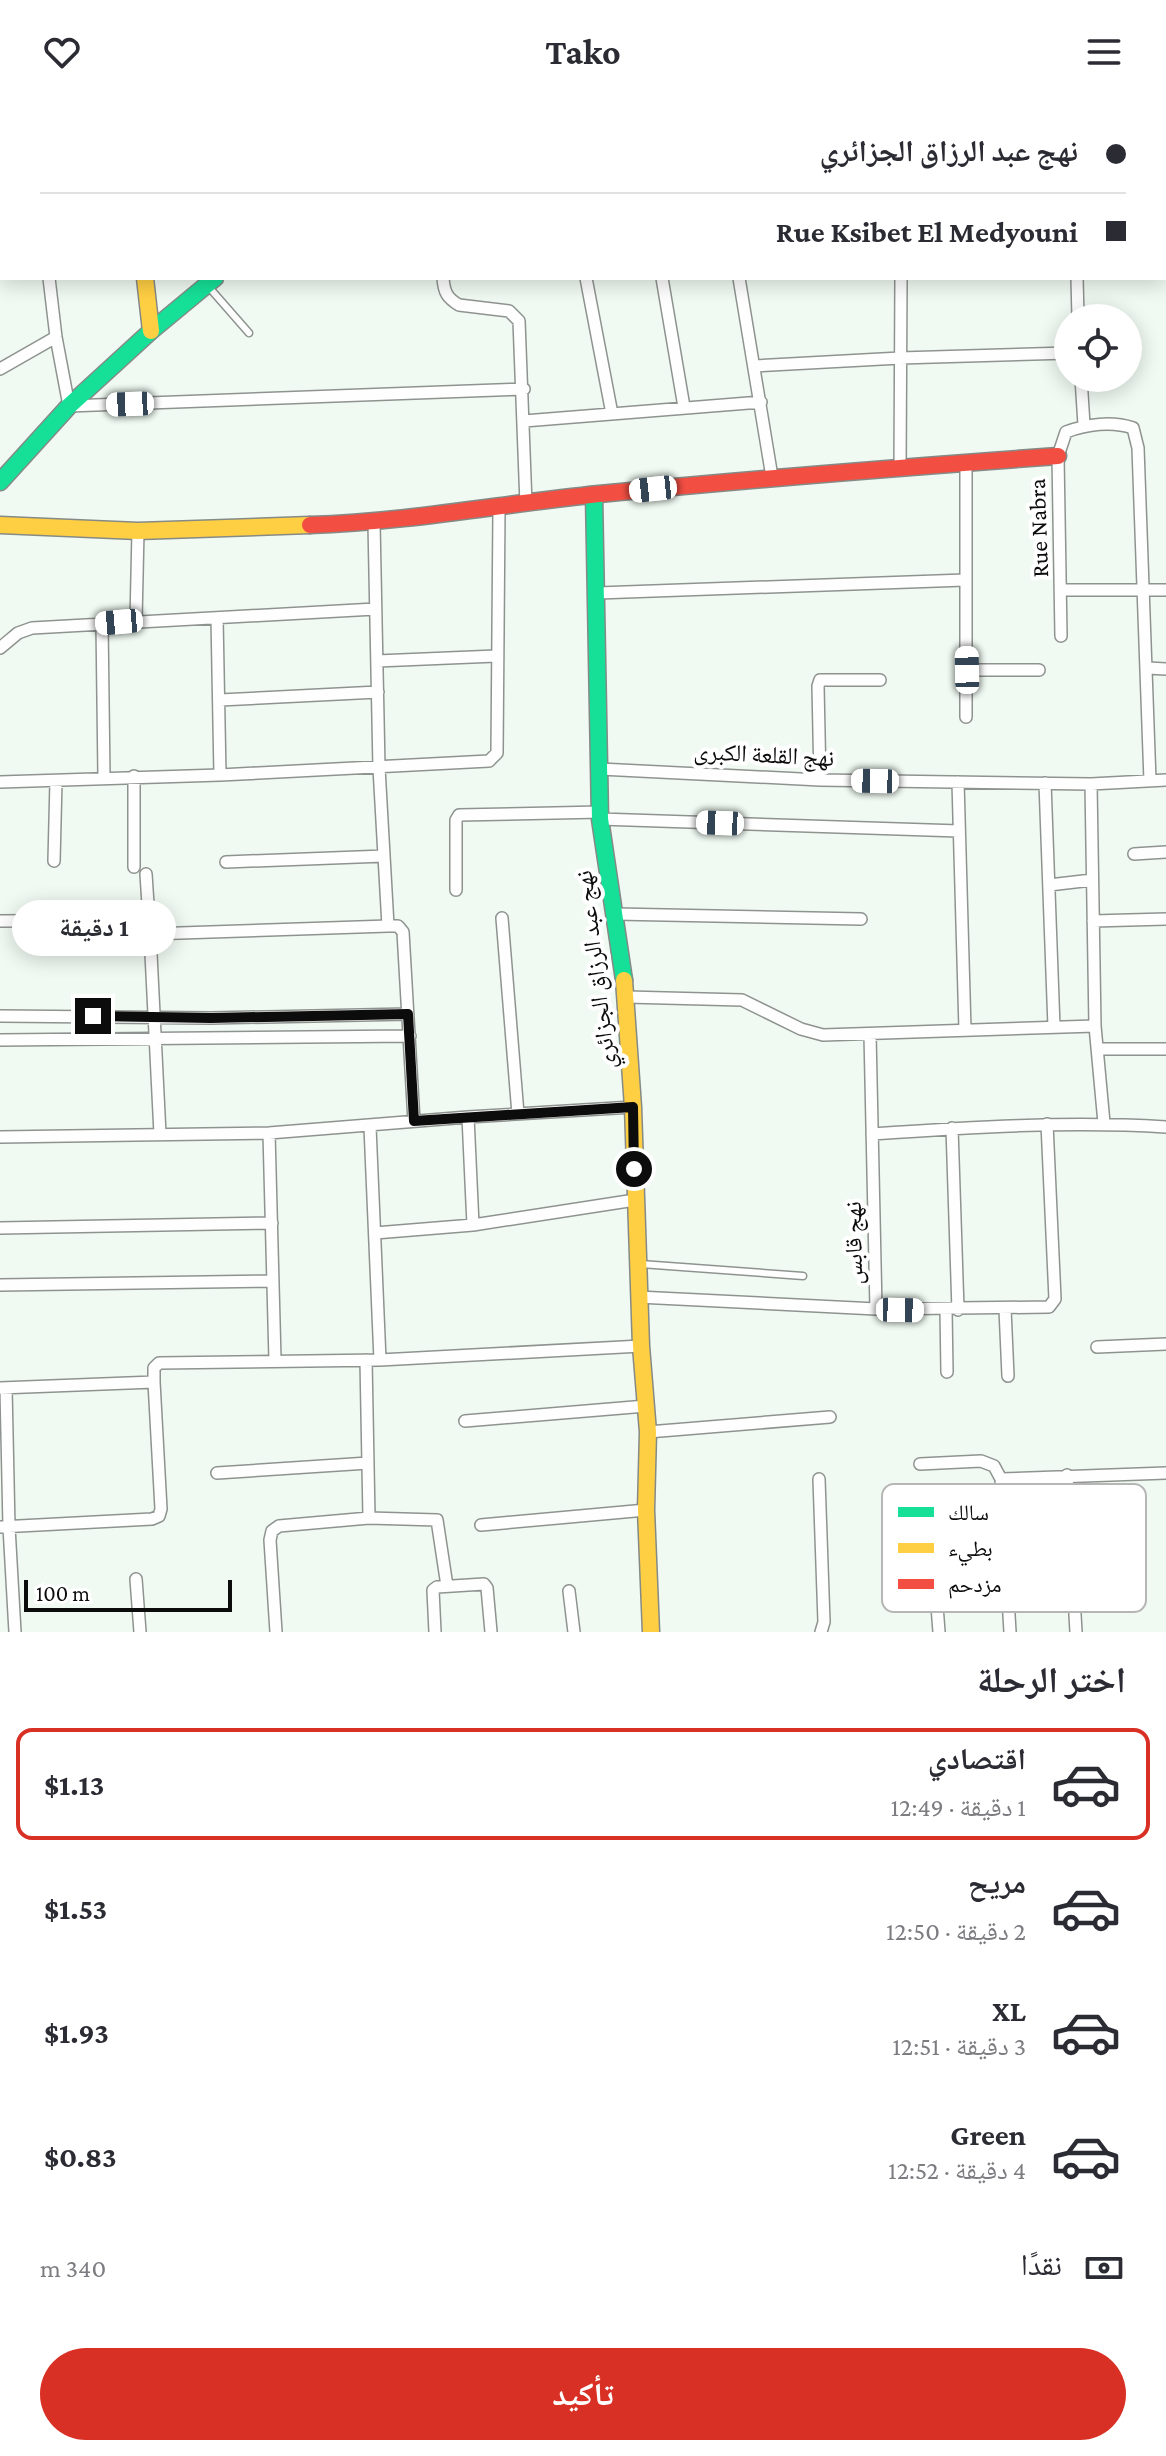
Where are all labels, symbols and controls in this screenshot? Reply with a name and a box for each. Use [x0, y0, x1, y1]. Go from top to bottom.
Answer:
icon: heart [40, 30, 84, 74]
icon: menu [1082, 30, 1126, 74]
text: Tako [545, 32, 621, 72]
text: نهج عبد الرزاق الجزائري [819, 134, 1078, 167]
text: Rue Ksibet El Medyouni [776, 215, 1078, 248]
map controls [1054, 304, 1142, 392]
button: locate [1054, 304, 1142, 392]
car [106, 391, 154, 417]
car [628, 475, 678, 503]
street label: Rue Nabra [1023, 478, 1053, 578]
car [94, 608, 144, 636]
car [955, 646, 979, 694]
street label: نهج القلعة الكبرى [693, 737, 835, 773]
car [851, 769, 899, 793]
car [696, 810, 744, 836]
street label: نهج عبد الرزاق الجزائري [569, 868, 627, 1071]
callout: 1 دقيقة [11, 900, 175, 956]
text: 1 دقيقة [59, 913, 129, 942]
route end [75, 998, 111, 1034]
route start [616, 1151, 652, 1187]
street label: نهج قابس [839, 1201, 869, 1285]
car [876, 1298, 924, 1322]
legend [882, 1484, 1146, 1612]
text: سالك [948, 1500, 989, 1525]
text: بطيء [948, 1536, 993, 1566]
text: مزدحم [948, 1572, 1002, 1599]
scale bar [24, 1576, 232, 1612]
text: 100 m [36, 1581, 90, 1606]
text: اختر الرحلة [977, 1660, 1126, 1700]
text: اقتصادي [928, 1742, 1026, 1775]
icon: car [1050, 1748, 1122, 1820]
text: $1.13 [44, 1768, 104, 1801]
text: 1 دقيقة · 12:49 [890, 1793, 1026, 1822]
text: مريح [968, 1866, 1026, 1899]
icon: car [1050, 1872, 1122, 1944]
text: $1.53 [44, 1892, 107, 1925]
text: 2 دقيقة · 12:50 [886, 1917, 1026, 1946]
text: XL [992, 1994, 1026, 2027]
icon: car [1050, 1996, 1122, 2068]
text: $1.93 [44, 2016, 109, 2049]
text: 3 دقيقة · 12:51 [892, 2032, 1026, 2061]
text: Green [950, 2118, 1026, 2151]
icon: car [1050, 2120, 1122, 2192]
text: $0.83 [44, 2140, 117, 2173]
text: 4 دقيقة · 12:52 [888, 2156, 1026, 2185]
icon: cash [1082, 2246, 1126, 2290]
text: نقدًا [1021, 2248, 1062, 2281]
text: 340 m [40, 2254, 106, 2283]
button: تأكيد [40, 2348, 1126, 2440]

